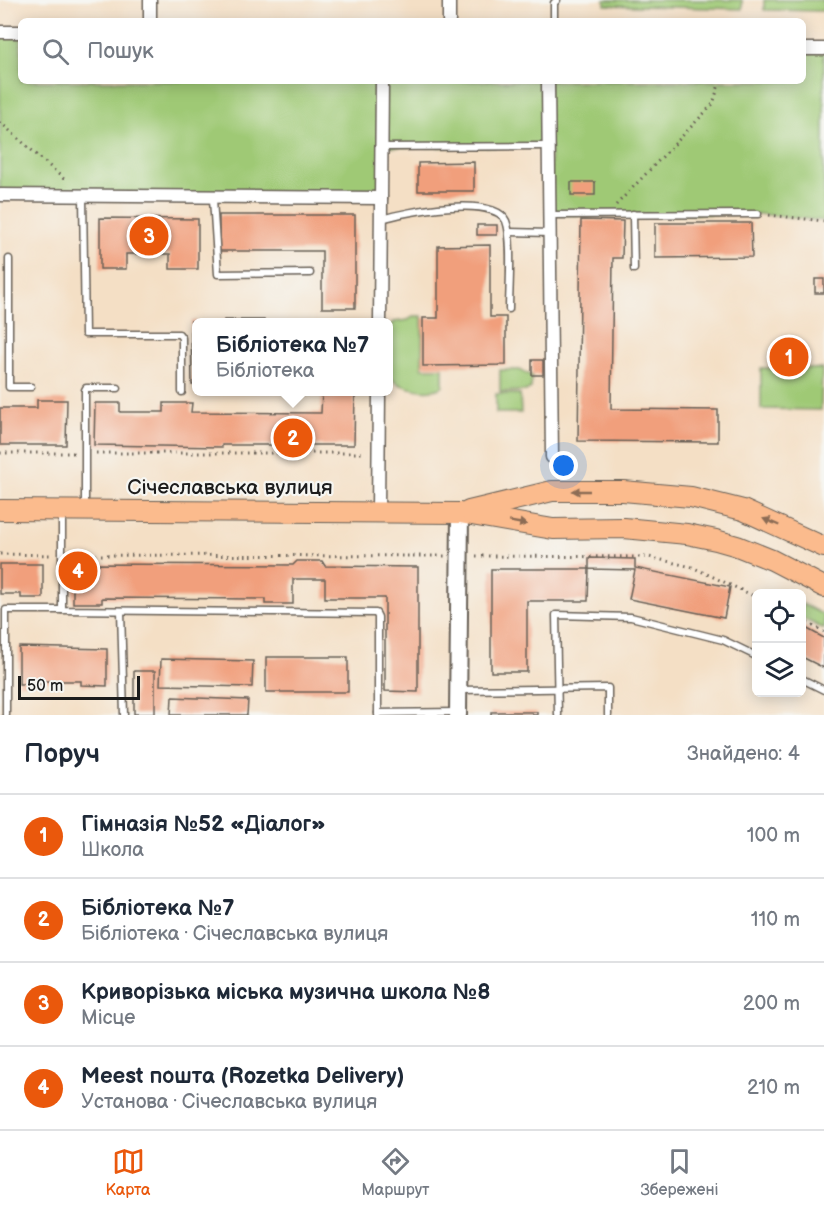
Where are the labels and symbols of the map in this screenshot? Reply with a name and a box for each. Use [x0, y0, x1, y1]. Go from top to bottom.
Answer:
pin: 3 [130, 214, 168, 258]
pin: 1 [770, 334, 808, 380]
pin: 2 [274, 416, 312, 460]
your location [549, 451, 578, 480]
street label: Січеславська вулиця [127, 475, 333, 500]
one-way arrow [571, 486, 590, 496]
one-way arrow [762, 517, 780, 527]
one-way arrow [509, 518, 528, 527]
pin: 4 [58, 548, 98, 594]
scale bar [18, 673, 140, 700]

